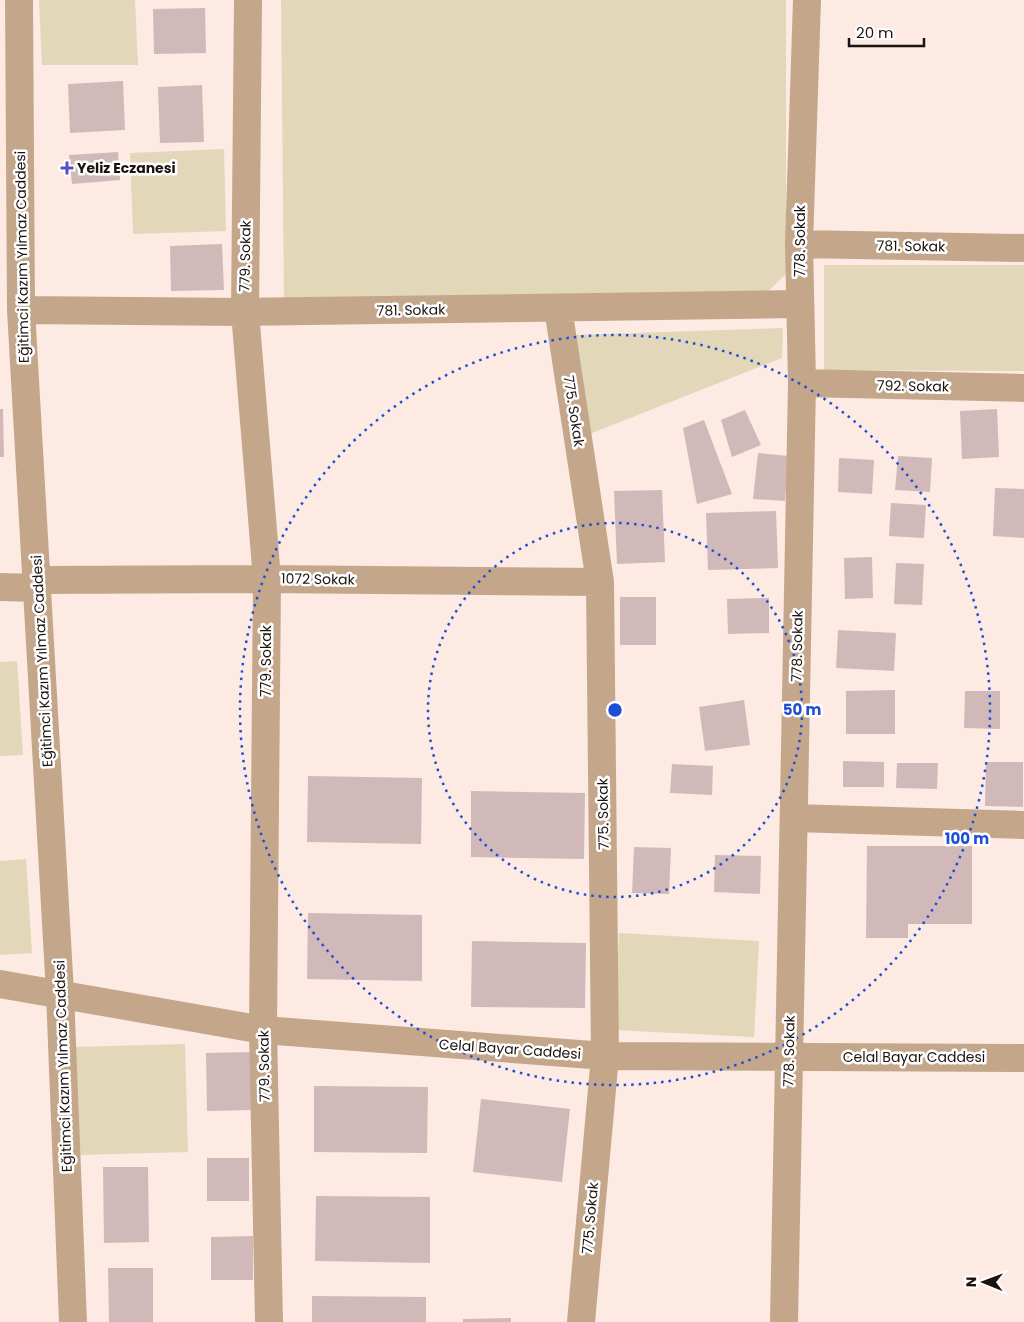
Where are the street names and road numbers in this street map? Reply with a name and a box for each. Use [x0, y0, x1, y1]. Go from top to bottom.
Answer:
street label: Eğitimci Kazım Yılmaz Caddesi [10, 151, 34, 363]
street label: 778. Sokak [790, 204, 810, 277]
street label: 779. Sokak [234, 219, 256, 292]
street label: 781. Sokak [876, 235, 946, 257]
street label: 781. Sokak [376, 299, 446, 321]
street label: 775. Sokak [559, 374, 590, 449]
street label: 792. Sokak [877, 375, 950, 397]
street label: Eğitimci Kazım Yılmaz Caddesi [26, 554, 58, 768]
street label: 1072 Sokak [281, 568, 356, 590]
street label: 778. Sokak [786, 609, 808, 682]
street label: 779. Sokak [256, 624, 276, 697]
street label: 775. Sokak [592, 777, 614, 850]
street label: Eğitimci Kazım Yılmaz Caddesi [49, 960, 77, 1172]
street label: 778. Sokak [778, 1014, 800, 1087]
street label: 779. Sokak [253, 1029, 275, 1102]
street label: Celal Bayar Caddesi [438, 1034, 582, 1064]
street label: Celal Bayar Caddesi [843, 1047, 985, 1067]
street label: 775. Sokak [577, 1181, 603, 1255]

